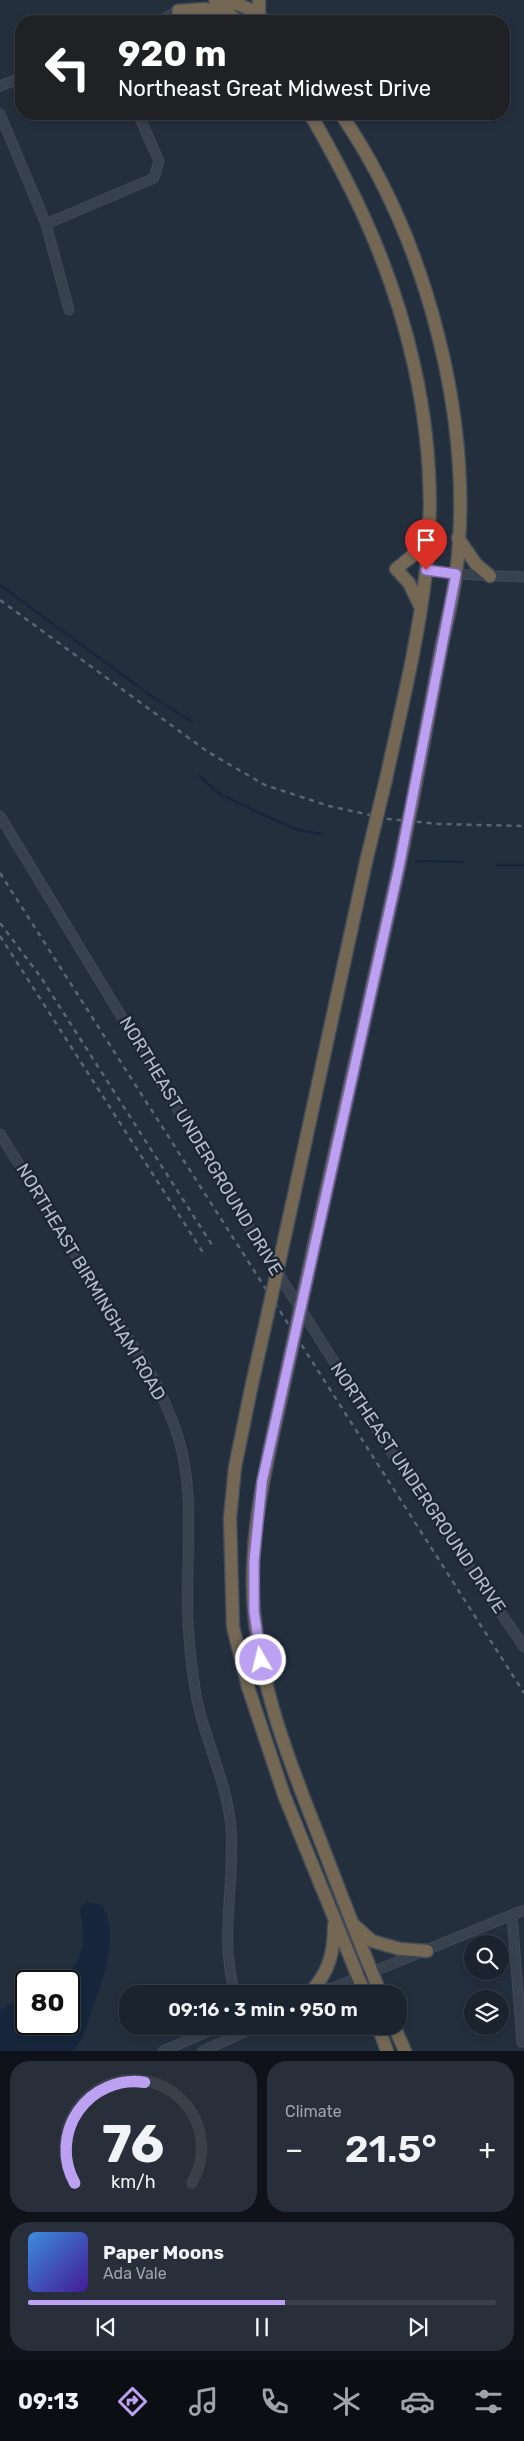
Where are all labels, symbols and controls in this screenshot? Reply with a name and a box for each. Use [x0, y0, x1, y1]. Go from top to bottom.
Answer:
text: 920 m [118, 33, 227, 75]
icon: left [35, 35, 100, 100]
text: Northeast Great Midwest Drive [118, 75, 431, 102]
pin [405, 519, 447, 570]
icon: arrive [412, 526, 440, 554]
street label: NORTHEAST UNDERGROUND DRIVE [115, 1013, 287, 1279]
street label: NORTHEAST BIRMINGHAM ROAD [11, 1160, 171, 1404]
street label: NORTHEAST UNDERGROUND DRIVE [326, 1358, 510, 1618]
position arrow [234, 1633, 286, 1685]
map controls [464, 1935, 509, 2035]
button: search [464, 1935, 509, 1980]
speed limit sign: 80 [15, 1970, 80, 2035]
button: layers [464, 1990, 509, 2035]
text: 09:16 · 3 min · 950 m [168, 1998, 358, 2021]
text: Climate [285, 2102, 342, 2121]
text: 76 [102, 2113, 165, 2175]
text: 21.5° [345, 2126, 437, 2172]
text: − [285, 2133, 303, 2166]
text: + [479, 2133, 496, 2166]
text: km/h [111, 2171, 156, 2192]
text: Paper Moons [103, 2241, 224, 2264]
text: Ada Vale [103, 2264, 167, 2283]
icon: previous [92, 2313, 120, 2341]
icon: pause [248, 2313, 276, 2341]
icon: next [404, 2313, 432, 2341]
icon: directions [115, 2384, 150, 2419]
icon: music [186, 2384, 221, 2419]
icon: phone [257, 2384, 292, 2419]
icon: climate [329, 2384, 364, 2419]
icon: car [400, 2384, 435, 2419]
icon: filters [471, 2384, 506, 2419]
text: 09:13 [18, 2388, 79, 2415]

